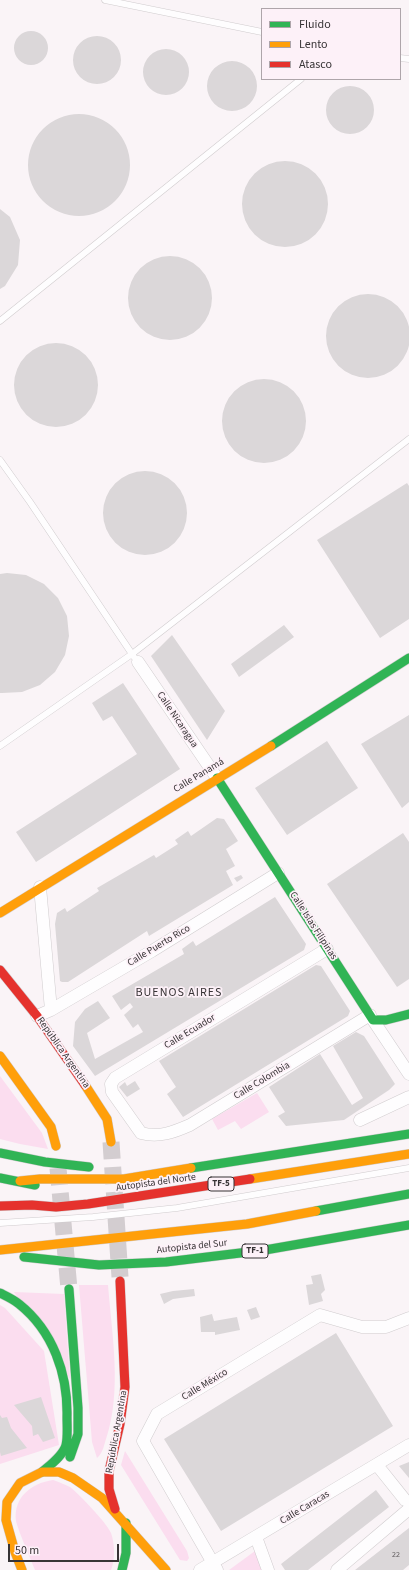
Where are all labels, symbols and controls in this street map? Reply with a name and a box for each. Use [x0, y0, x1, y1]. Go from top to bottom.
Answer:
legend [261, 8, 401, 80]
text: Fluido [299, 16, 331, 33]
text: Lento [299, 36, 328, 53]
text: Atasco [299, 56, 332, 73]
street label: Calle Nicaragua [154, 690, 200, 750]
street label: Calle Panamá [172, 756, 226, 796]
street label: Calle Islas Filipinas [287, 890, 339, 962]
street label: Calle Puerto Rico [126, 923, 192, 969]
district label: BUENOS AIRES [136, 986, 222, 1000]
street label: Calle Ecuador [162, 1012, 218, 1052]
street label: República Argentina [34, 1015, 92, 1091]
street label: Calle Colombia [232, 1060, 292, 1102]
street label: Autopista del Norte [115, 1171, 197, 1195]
road number: TF-5 [208, 1177, 234, 1191]
street label: Autopista del Sur [156, 1237, 228, 1257]
road number: TF-1 [242, 1244, 268, 1258]
street label: Calle México [180, 1367, 230, 1403]
street label: República Argentina [104, 1390, 130, 1474]
street label: Calle Caracas [278, 1489, 332, 1527]
scale bar [10, 1536, 121, 1562]
text: 50 m [15, 1542, 39, 1559]
house number: 22 [392, 1550, 400, 1560]

